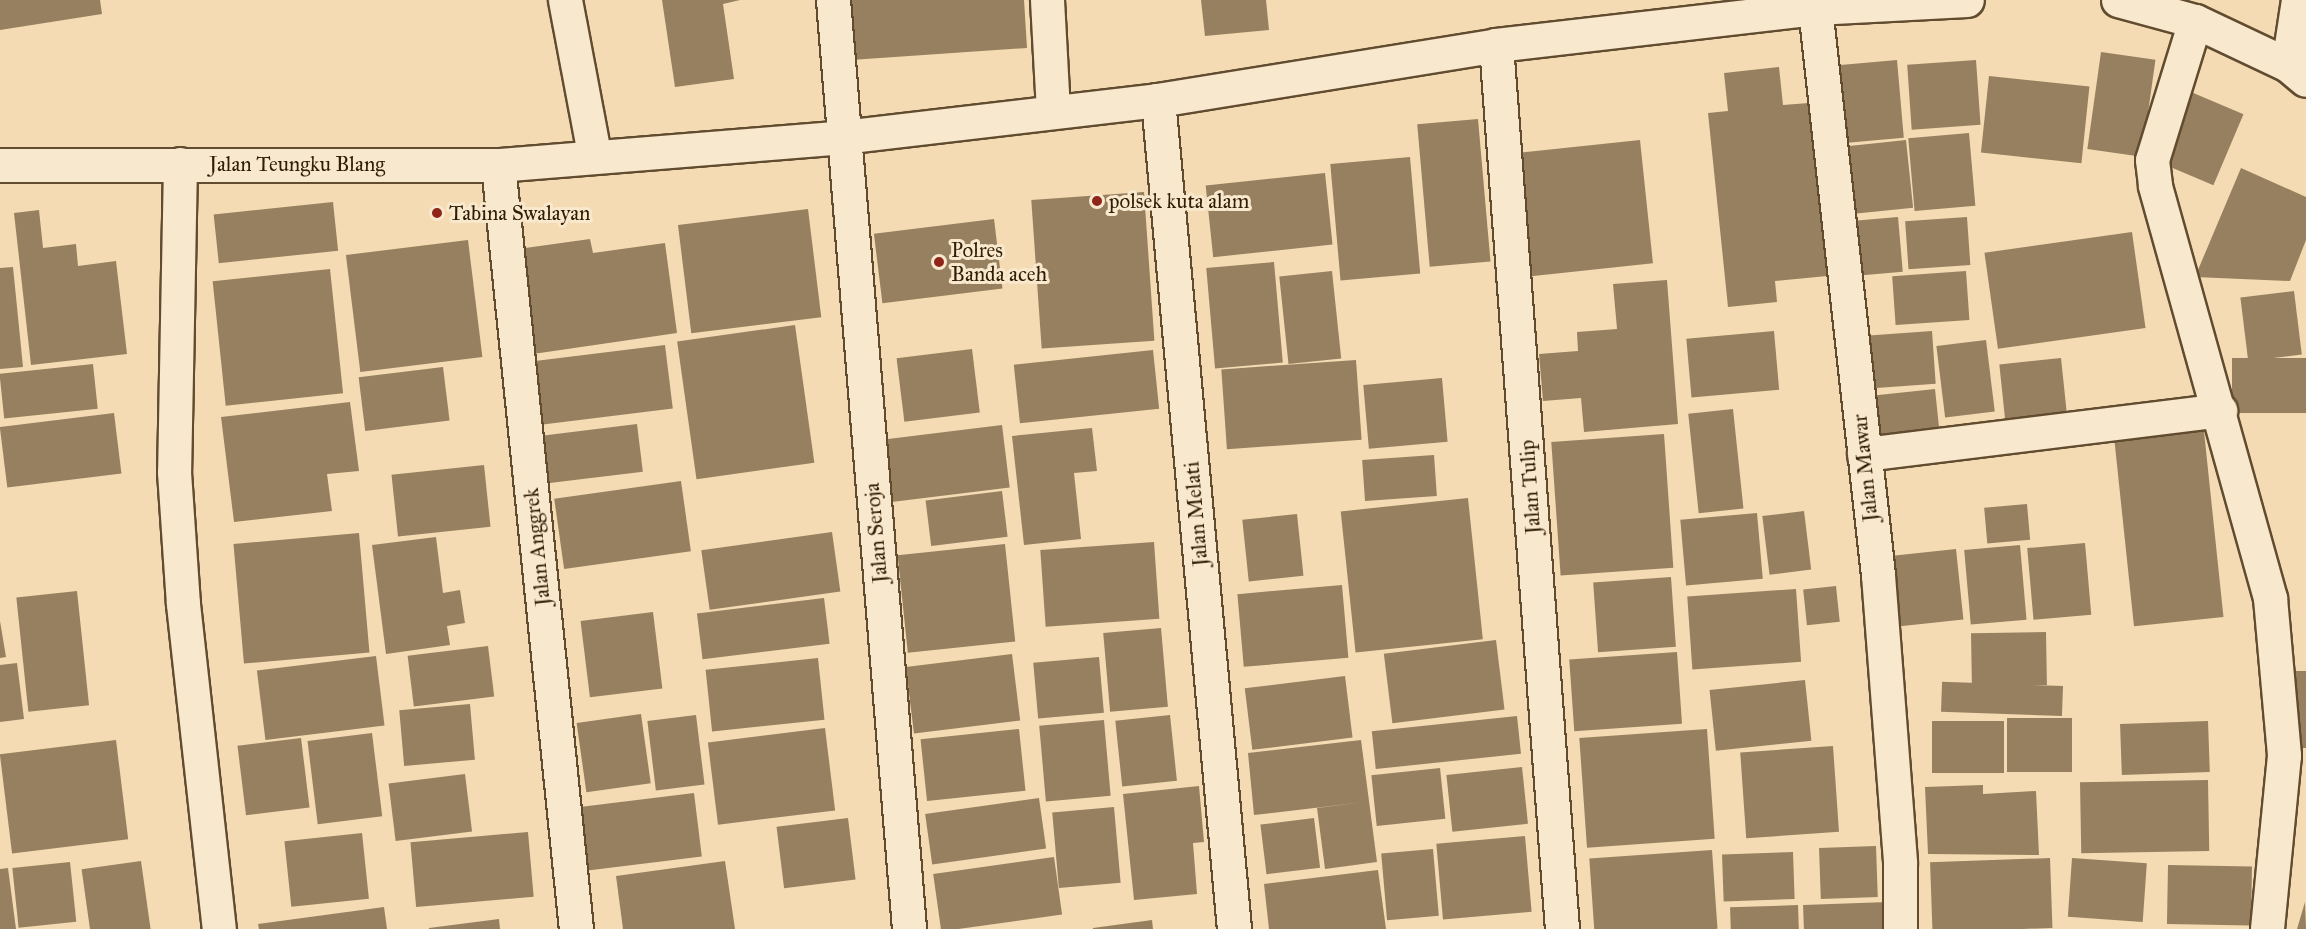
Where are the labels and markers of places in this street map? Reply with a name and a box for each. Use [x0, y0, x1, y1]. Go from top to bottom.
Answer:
place label: polsek kuta alam [1109, 188, 1249, 214]
marker: polsek kuta alam [1090, 194, 1104, 208]
place label: Tabina Swalayan [449, 200, 590, 226]
marker: Tabina Swalayan [430, 206, 444, 220]
place label: Polres Banda aceh [951, 237, 1047, 287]
marker: Polres Banda aceh [932, 255, 946, 269]

